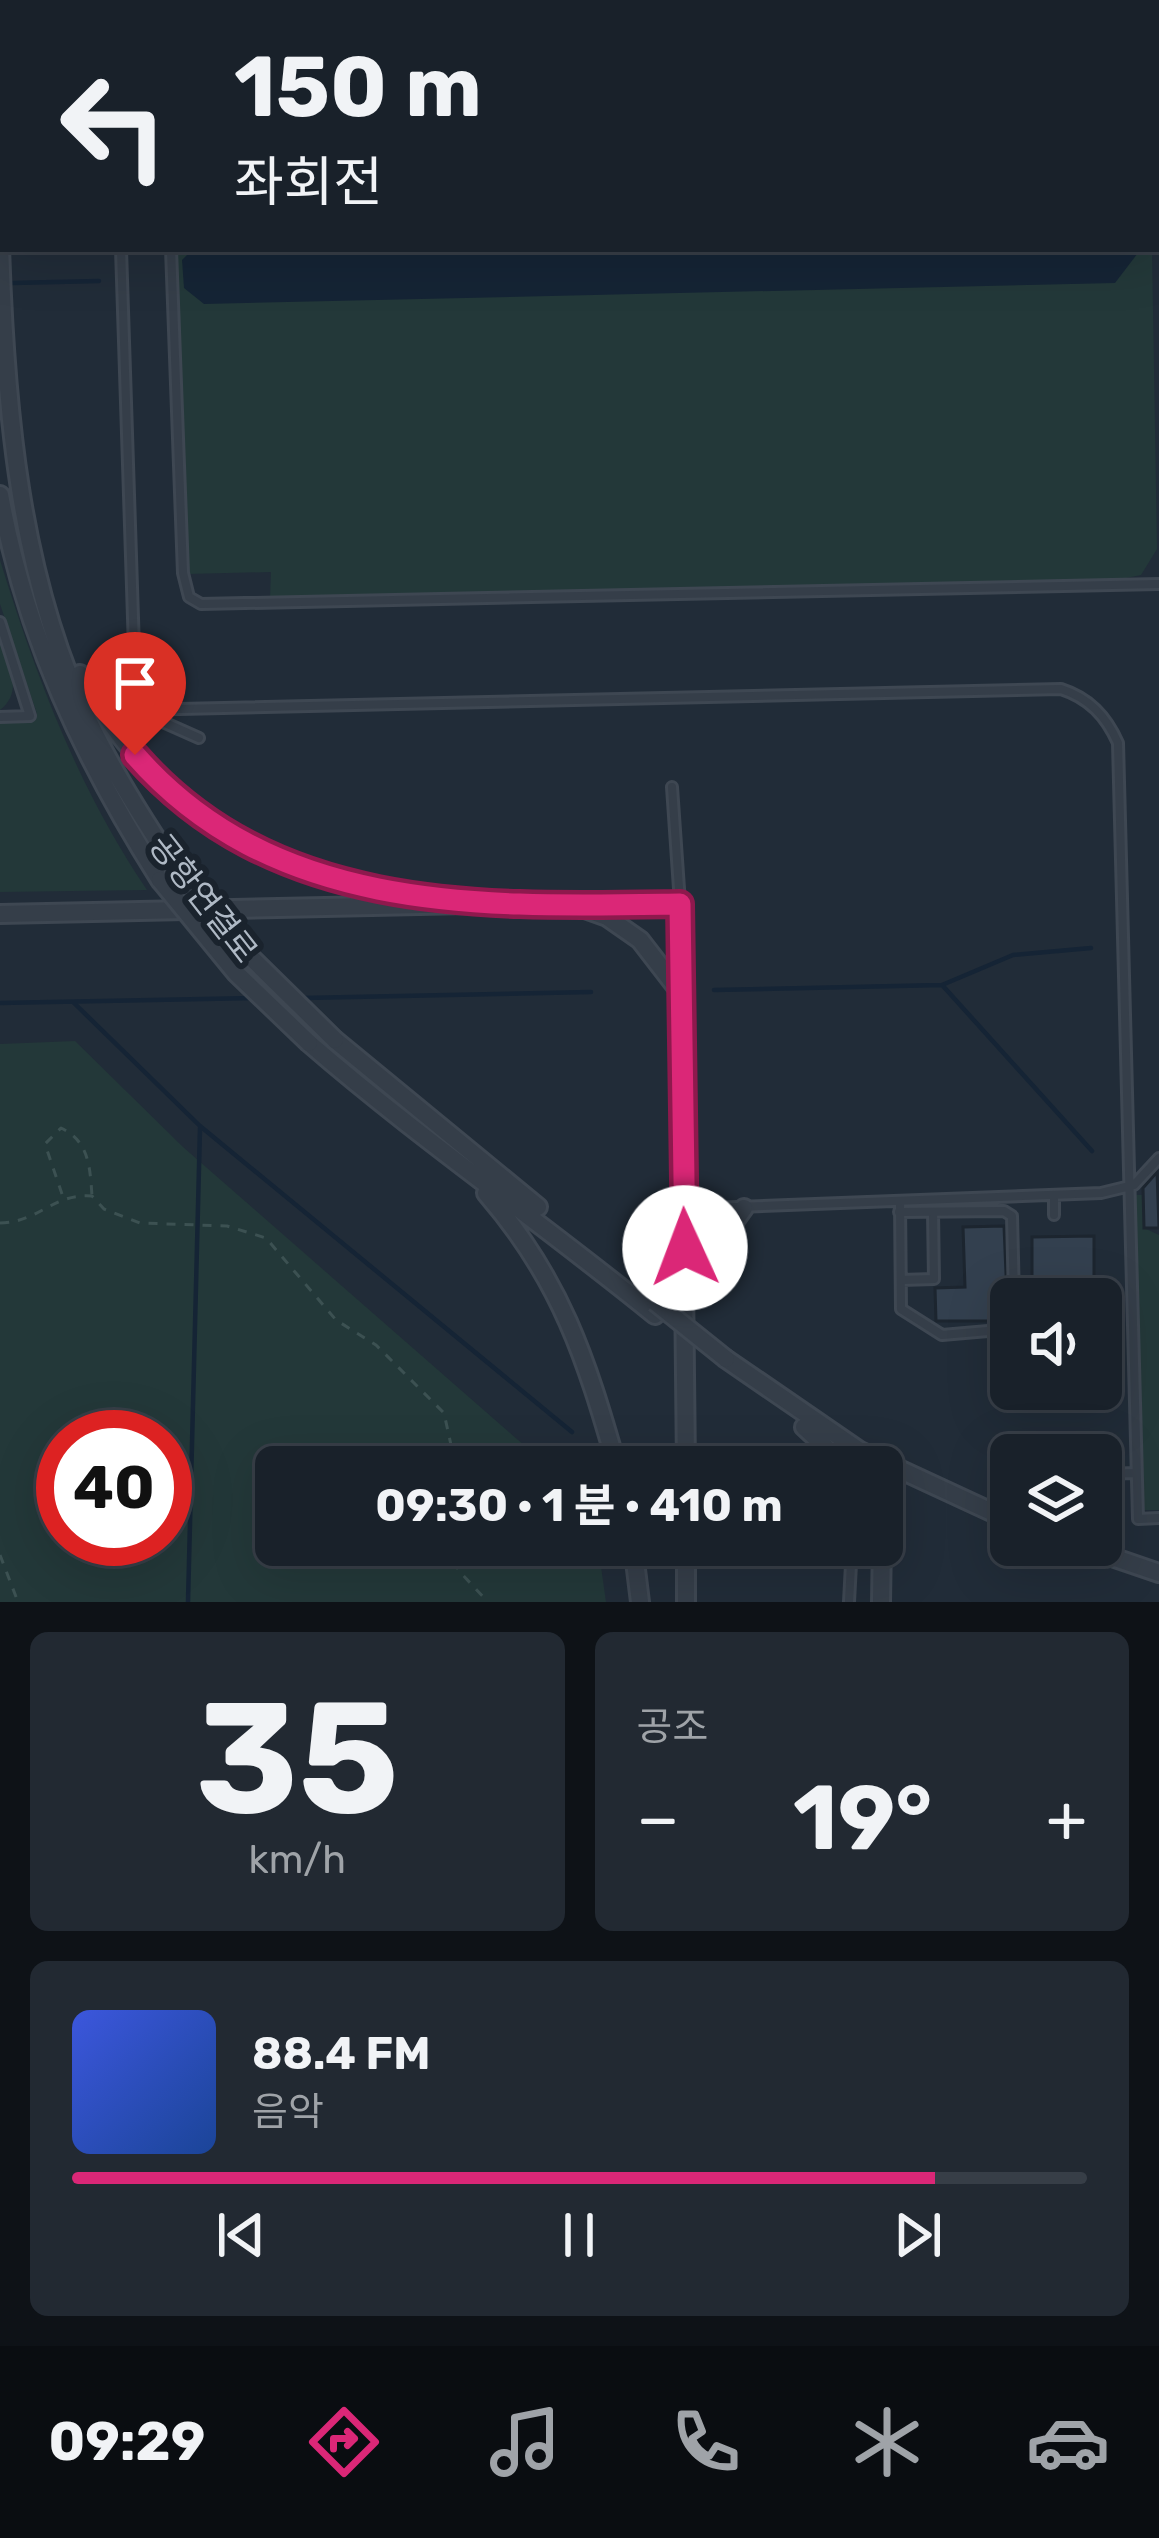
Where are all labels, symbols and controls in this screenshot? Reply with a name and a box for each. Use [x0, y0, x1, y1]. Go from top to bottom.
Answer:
text: 150 m [234, 37, 482, 137]
icon: left [36, 48, 192, 204]
text: 좌회전 [234, 151, 383, 215]
pin [84, 632, 186, 755]
icon: arrive [102, 650, 168, 716]
street label: 공항연결로 [142, 826, 266, 970]
position arrow [622, 1185, 748, 1311]
map controls [990, 1278, 1122, 1566]
button: sound [990, 1278, 1122, 1410]
speed limit sign: 40 [36, 1410, 192, 1566]
button: layers [990, 1434, 1122, 1566]
text: 09:30 · 1 분 · 410 m [375, 1479, 783, 1532]
text: 35 [195, 1666, 399, 1851]
text: 공조 [637, 1704, 708, 1750]
text: 19° [793, 1765, 932, 1872]
text: − [637, 1779, 679, 1858]
text: + [1046, 1779, 1087, 1858]
text: km/h [249, 1837, 346, 1883]
text: 88.4 FM [252, 2027, 431, 2080]
text: 음악 [252, 2089, 324, 2135]
icon: previous [208, 2202, 274, 2268]
icon: pause [546, 2202, 612, 2268]
icon: next [885, 2202, 951, 2268]
icon: directions [302, 2400, 386, 2484]
icon: music [483, 2400, 567, 2484]
icon: phone [664, 2400, 748, 2484]
icon: climate [845, 2400, 929, 2484]
icon: car [1026, 2400, 1110, 2484]
text: 09:29 [49, 2410, 205, 2474]

